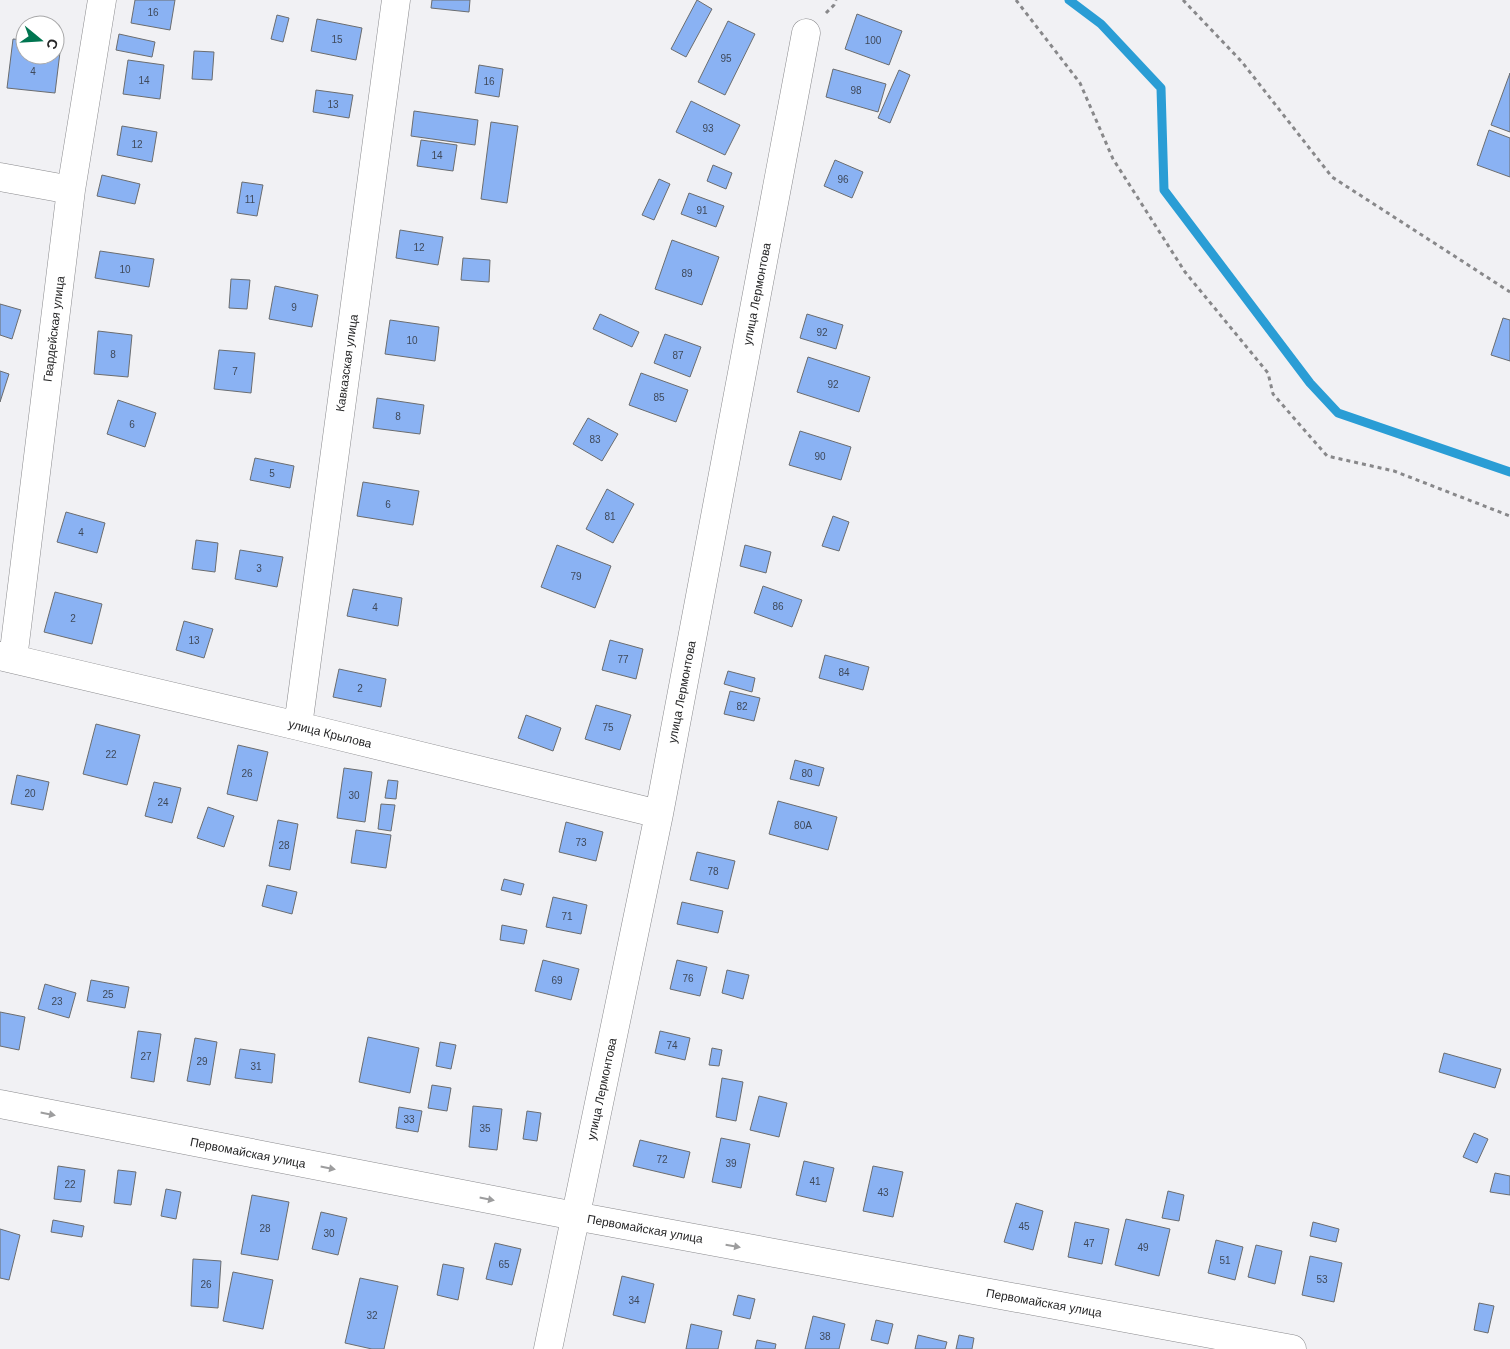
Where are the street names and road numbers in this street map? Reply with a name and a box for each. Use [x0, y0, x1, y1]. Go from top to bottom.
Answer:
street label: улица Лермонтова [740, 241, 774, 346]
street label: Гвардейская улица [41, 275, 67, 383]
street label: Кавказская улица [333, 313, 361, 413]
street label: улица Лермонтова [665, 639, 699, 744]
street label: улица Крылова [287, 717, 373, 751]
street label: улица Лермонтова [584, 1036, 620, 1141]
street label: Первомайская улица [189, 1135, 307, 1171]
street label: Первомайская улица [586, 1212, 704, 1246]
street label: Первомайская улица [985, 1286, 1103, 1320]

